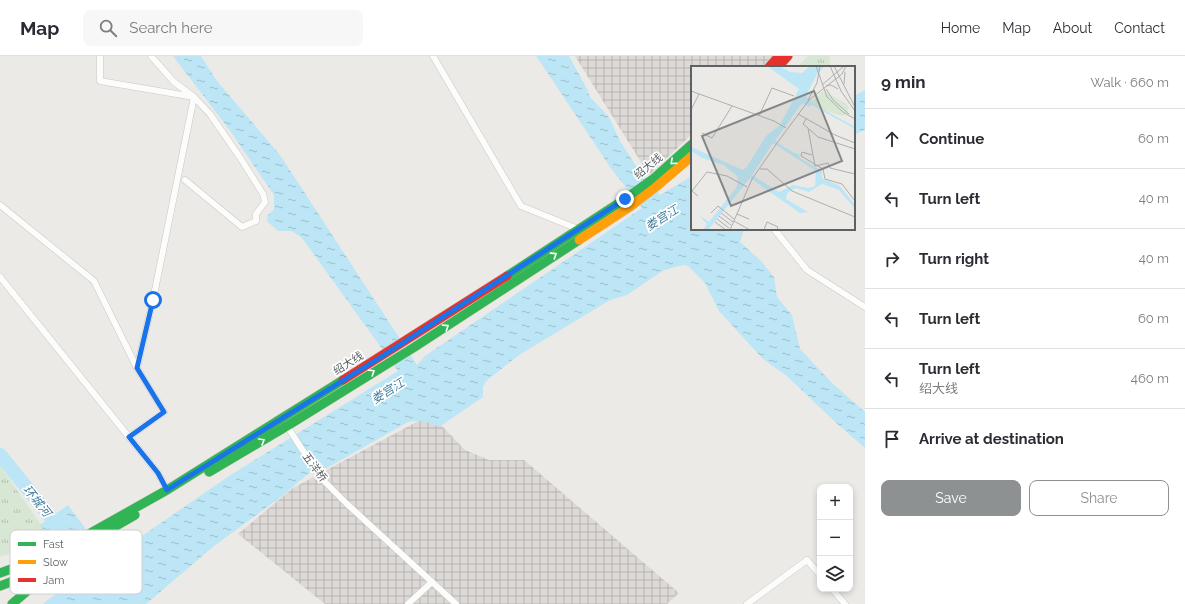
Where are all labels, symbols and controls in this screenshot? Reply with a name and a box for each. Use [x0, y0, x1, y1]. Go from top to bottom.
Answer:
search box [83, 10, 363, 46]
text: Map [20, 17, 59, 39]
icon: search [97, 17, 119, 39]
text: Search here [129, 19, 213, 37]
text: Home [941, 20, 980, 36]
text: Map [1002, 20, 1031, 36]
text: About [1053, 20, 1092, 36]
text: Contact [1114, 20, 1165, 36]
inset map [691, 66, 855, 230]
text: 9 min [881, 72, 926, 92]
text: Walk · 660 m [1091, 75, 1169, 90]
icon: ahead [881, 128, 903, 150]
text: Continue [919, 130, 984, 148]
text: 60 m [1138, 131, 1169, 146]
street label: 绍大线 [631, 151, 665, 182]
one-way arrow [670, 157, 677, 164]
icon: left [881, 188, 903, 210]
route end [616, 190, 634, 208]
text: Turn left [919, 190, 980, 208]
text: 40 m [1139, 191, 1169, 206]
water label: 娄宫江 [643, 201, 683, 233]
icon: right [881, 248, 903, 270]
text: Turn right [919, 250, 989, 268]
text: 40 m [1139, 251, 1169, 266]
one-way arrow [550, 253, 557, 260]
route start [144, 291, 162, 309]
icon: left [881, 308, 903, 330]
text: Turn left [919, 310, 980, 328]
text: 60 m [1138, 311, 1169, 326]
one-way arrow [442, 324, 449, 331]
street label: 绍大线 [331, 349, 366, 378]
text: Turn left [919, 360, 980, 378]
icon: left [881, 368, 903, 390]
one-way arrow [368, 370, 375, 377]
text: 460 m [1131, 371, 1169, 386]
water label: 娄宫江 [369, 374, 409, 406]
text: 绍大线 [919, 381, 958, 396]
icon: arrive [881, 428, 903, 450]
text: Arrive at destination [919, 430, 1064, 448]
one-way arrow [258, 438, 265, 445]
street label: 五洋桥 [300, 450, 330, 484]
button: Save [881, 480, 1021, 516]
button: Share [1029, 480, 1169, 516]
water label: 环城河 [20, 483, 55, 521]
map controls [817, 484, 853, 592]
button: + [817, 484, 853, 520]
button: − [817, 520, 853, 556]
legend [10, 530, 142, 594]
text: Fast [43, 538, 64, 551]
text: Slow [43, 556, 68, 569]
button: layers [817, 556, 853, 592]
text: Jam [43, 574, 64, 587]

